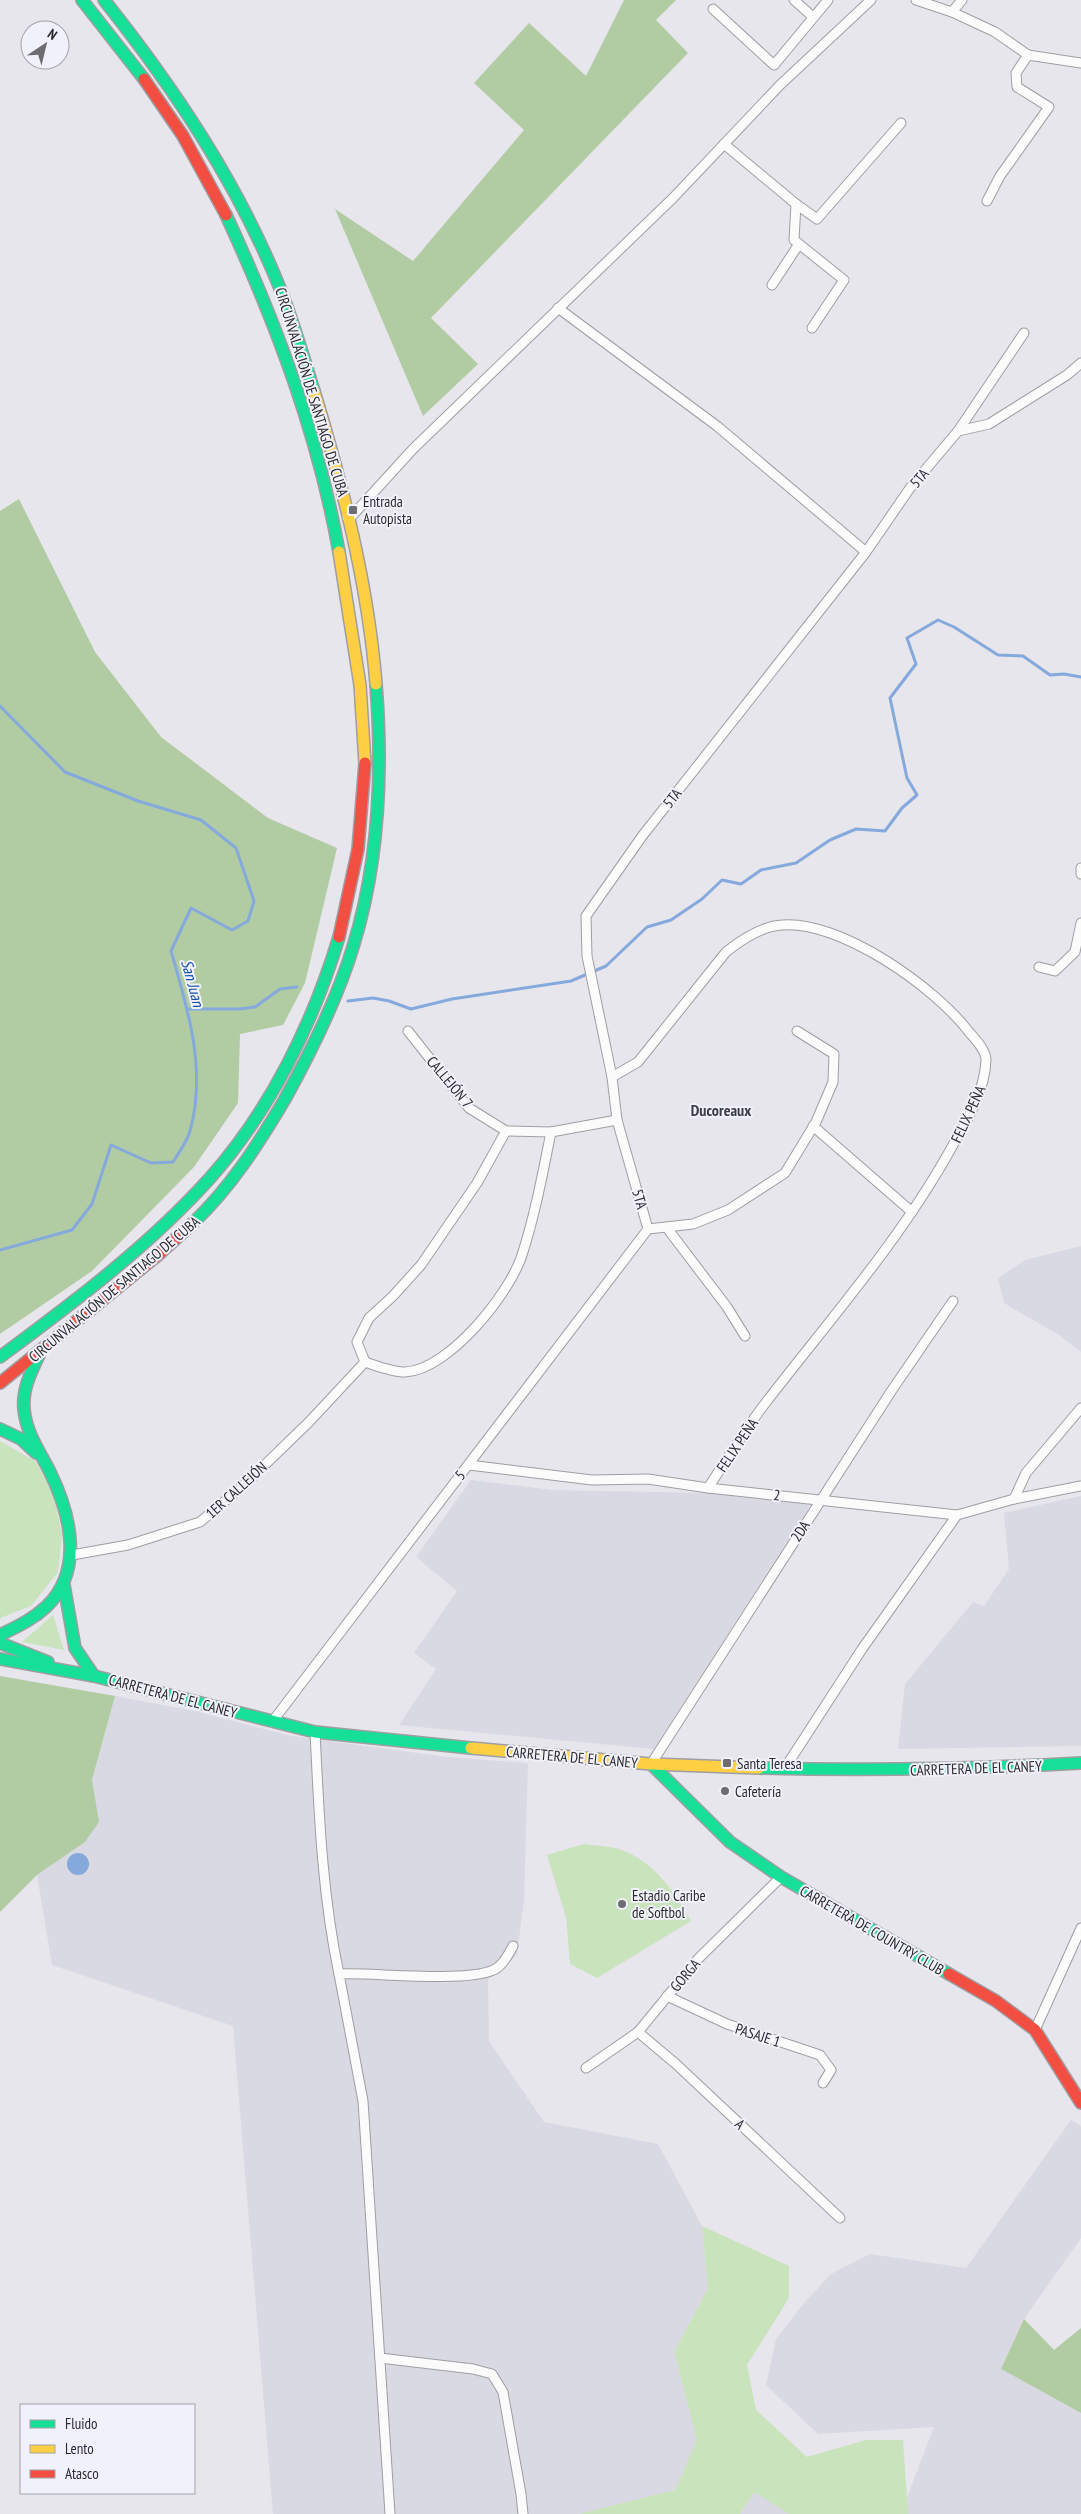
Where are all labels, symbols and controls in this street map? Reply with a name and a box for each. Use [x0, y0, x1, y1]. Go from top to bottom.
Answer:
north arrow [20, 20, 70, 70]
text: N [44, 25, 61, 44]
street label: CIRCUNVALACIÓN DE SANTIAGO DE CUBA [271, 285, 353, 500]
street label: 5TA [905, 464, 933, 492]
place label: Entrada Autopista [363, 492, 412, 528]
marker: Entrada Autopista [347, 504, 359, 516]
street label: 5TA [658, 784, 686, 812]
water label: San Juan [177, 957, 209, 1010]
street label: CALLEJÓN 7 [423, 1052, 477, 1112]
street label: FELIX PEÑA [946, 1082, 990, 1146]
district label: Ducoreaux [691, 1100, 751, 1120]
street label: 5TA [628, 1187, 652, 1212]
street label: CIRCUNVALACIÓN DE SANTIAGO DE CUBA [25, 1211, 204, 1366]
street label: FELIX PEÑA [712, 1414, 762, 1476]
street label: 1ER CALLEJÓN [201, 1458, 271, 1522]
street label: 5 [451, 1466, 469, 1484]
street label: 2 [773, 1485, 781, 1505]
street label: 2DA [786, 1516, 814, 1545]
street label: CARRETERA DE EL CANEY [107, 1670, 239, 1722]
street label: CARRETERA DE EL CANEY [505, 1742, 639, 1772]
place label: Santa Teresa [737, 1754, 802, 1773]
street label: CARRETERA DE EL CANEY [910, 1756, 1042, 1780]
marker: Santa Teresa [721, 1757, 733, 1769]
place label: Cafetería [735, 1782, 781, 1801]
marker: Cafetería [719, 1785, 731, 1797]
street label: CARRETERA DE COUNTRY CLUB [797, 1881, 947, 1979]
place label: Estadio Caribe de Softbol [632, 1886, 706, 1922]
marker: Estadio Caribe de Softbol [616, 1898, 628, 1910]
street label: GORGA [666, 1954, 705, 1995]
street label: PASAJE 1 [733, 2019, 783, 2051]
street label: A [731, 2115, 750, 2134]
legend [20, 2404, 195, 2494]
text: Fluido [65, 2414, 97, 2433]
text: Lento [65, 2439, 94, 2458]
text: Atasco [65, 2464, 99, 2483]

